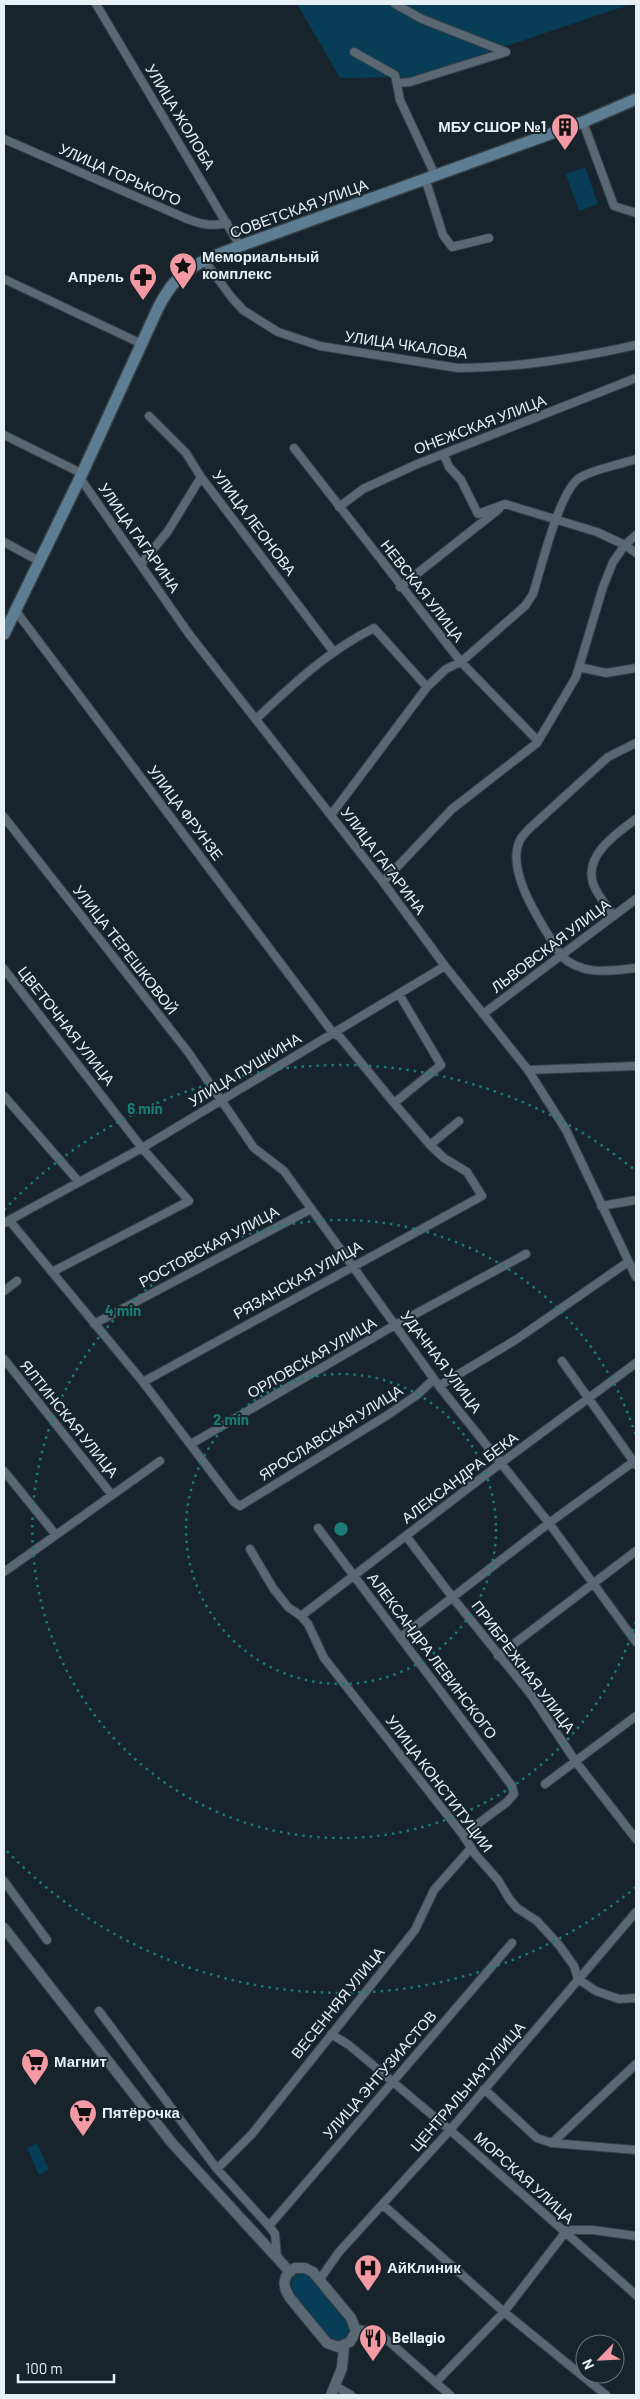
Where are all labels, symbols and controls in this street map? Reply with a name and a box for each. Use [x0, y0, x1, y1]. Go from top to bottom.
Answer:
street label: УЛИЦА ЖОЛОБА [142, 60, 219, 172]
building icon: МБУ СШОР №1 [550, 112, 580, 151]
place label: МБУ СШОР №1 [438, 117, 546, 135]
street label: УЛИЦА ГОРЬКОГО [57, 139, 184, 209]
street label: СОВЕТСКАЯ УЛИЦА [227, 175, 370, 241]
place label: Мемориальный комплекс [202, 247, 319, 282]
place icon: Мемориальный комплекс [168, 251, 198, 290]
pharmacy icon: Апрель [128, 262, 158, 301]
place label: Апрель [68, 267, 124, 285]
street label: УЛИЦА ЧКАЛОВА [344, 326, 469, 362]
street label: ОНЕЖСКАЯ УЛИЦА [411, 391, 548, 458]
street label: УЛИЦА ЛЕОНОВА [209, 466, 300, 579]
street label: УЛИЦА ГАГАРИНА [95, 479, 184, 596]
street label: НЕВСКАЯ УЛИЦА [377, 536, 468, 645]
street label: УЛИЦА ФРУНЗЕ [144, 761, 227, 863]
street label: УЛИЦА ГАГАРИНА [338, 803, 430, 918]
street label: УЛИЦА ТЕРЕШКОВОЙ [70, 881, 182, 1018]
street label: ЛЬВОВСКАЯ УЛИЦА [487, 895, 614, 996]
street label: ЦВЕТОЧНАЯ УЛИЦА [15, 962, 119, 1089]
street label: УЛИЦА ПУШКИНА [185, 1028, 304, 1110]
text: 6 min [127, 1099, 163, 1117]
street label: РОСТОВСКАЯ УЛИЦА [136, 1202, 281, 1291]
street label: РЯЗАНСКАЯ УЛИЦА [230, 1236, 365, 1322]
text: 4 min [105, 1301, 141, 1319]
street label: УДАЧНАЯ УЛИЦА [398, 1307, 486, 1416]
street label: ОРЛОВСКАЯ УЛИЦА [244, 1313, 379, 1401]
street label: ЯЛТИНСКАЯ УЛИЦА [17, 1356, 123, 1481]
street label: ЯРОСЛАВСКАЯ УЛИЦА [255, 1381, 406, 1484]
text: 2 min [213, 1410, 249, 1428]
street label: АЛЕКСАНДРА БЕКА [398, 1428, 521, 1527]
centre of rings [332, 1520, 350, 1538]
street label: АЛЕКСАНДРА ЛЕВИНСКОГО [364, 1569, 501, 1742]
street label: ПРИБРЕЖНАЯ УЛИЦА [468, 1597, 579, 1736]
street label: УЛИЦА КОНСТИТУЦИИ [383, 1712, 497, 1855]
street label: ВЕСЕННЯЯ УЛИЦА [287, 1943, 388, 2062]
street label: УЛИЦА ЭНТУЗИАСТОВ [319, 2007, 440, 2142]
street label: ЦЕНТРАЛЬНАЯ УЛИЦА [406, 2018, 528, 2155]
supermarket icon: Магнит [20, 2047, 50, 2086]
place label: Магнит [54, 2052, 107, 2070]
supermarket icon: Пятёрочка [68, 2098, 98, 2137]
place label: Пятёрочка [102, 2103, 180, 2121]
street label: МОРСКАЯ УЛИЦА [471, 2128, 578, 2227]
hospital icon: АйКлиник [353, 2253, 383, 2292]
place label: АйКлиник [387, 2258, 461, 2276]
restaurant icon: Bellagio [358, 2323, 388, 2362]
place label: Bellagio [392, 2328, 445, 2346]
north arrow [575, 2334, 625, 2384]
scale bar [18, 2352, 114, 2384]
text: N [578, 2357, 597, 2372]
text: 100 m [25, 2359, 63, 2377]

